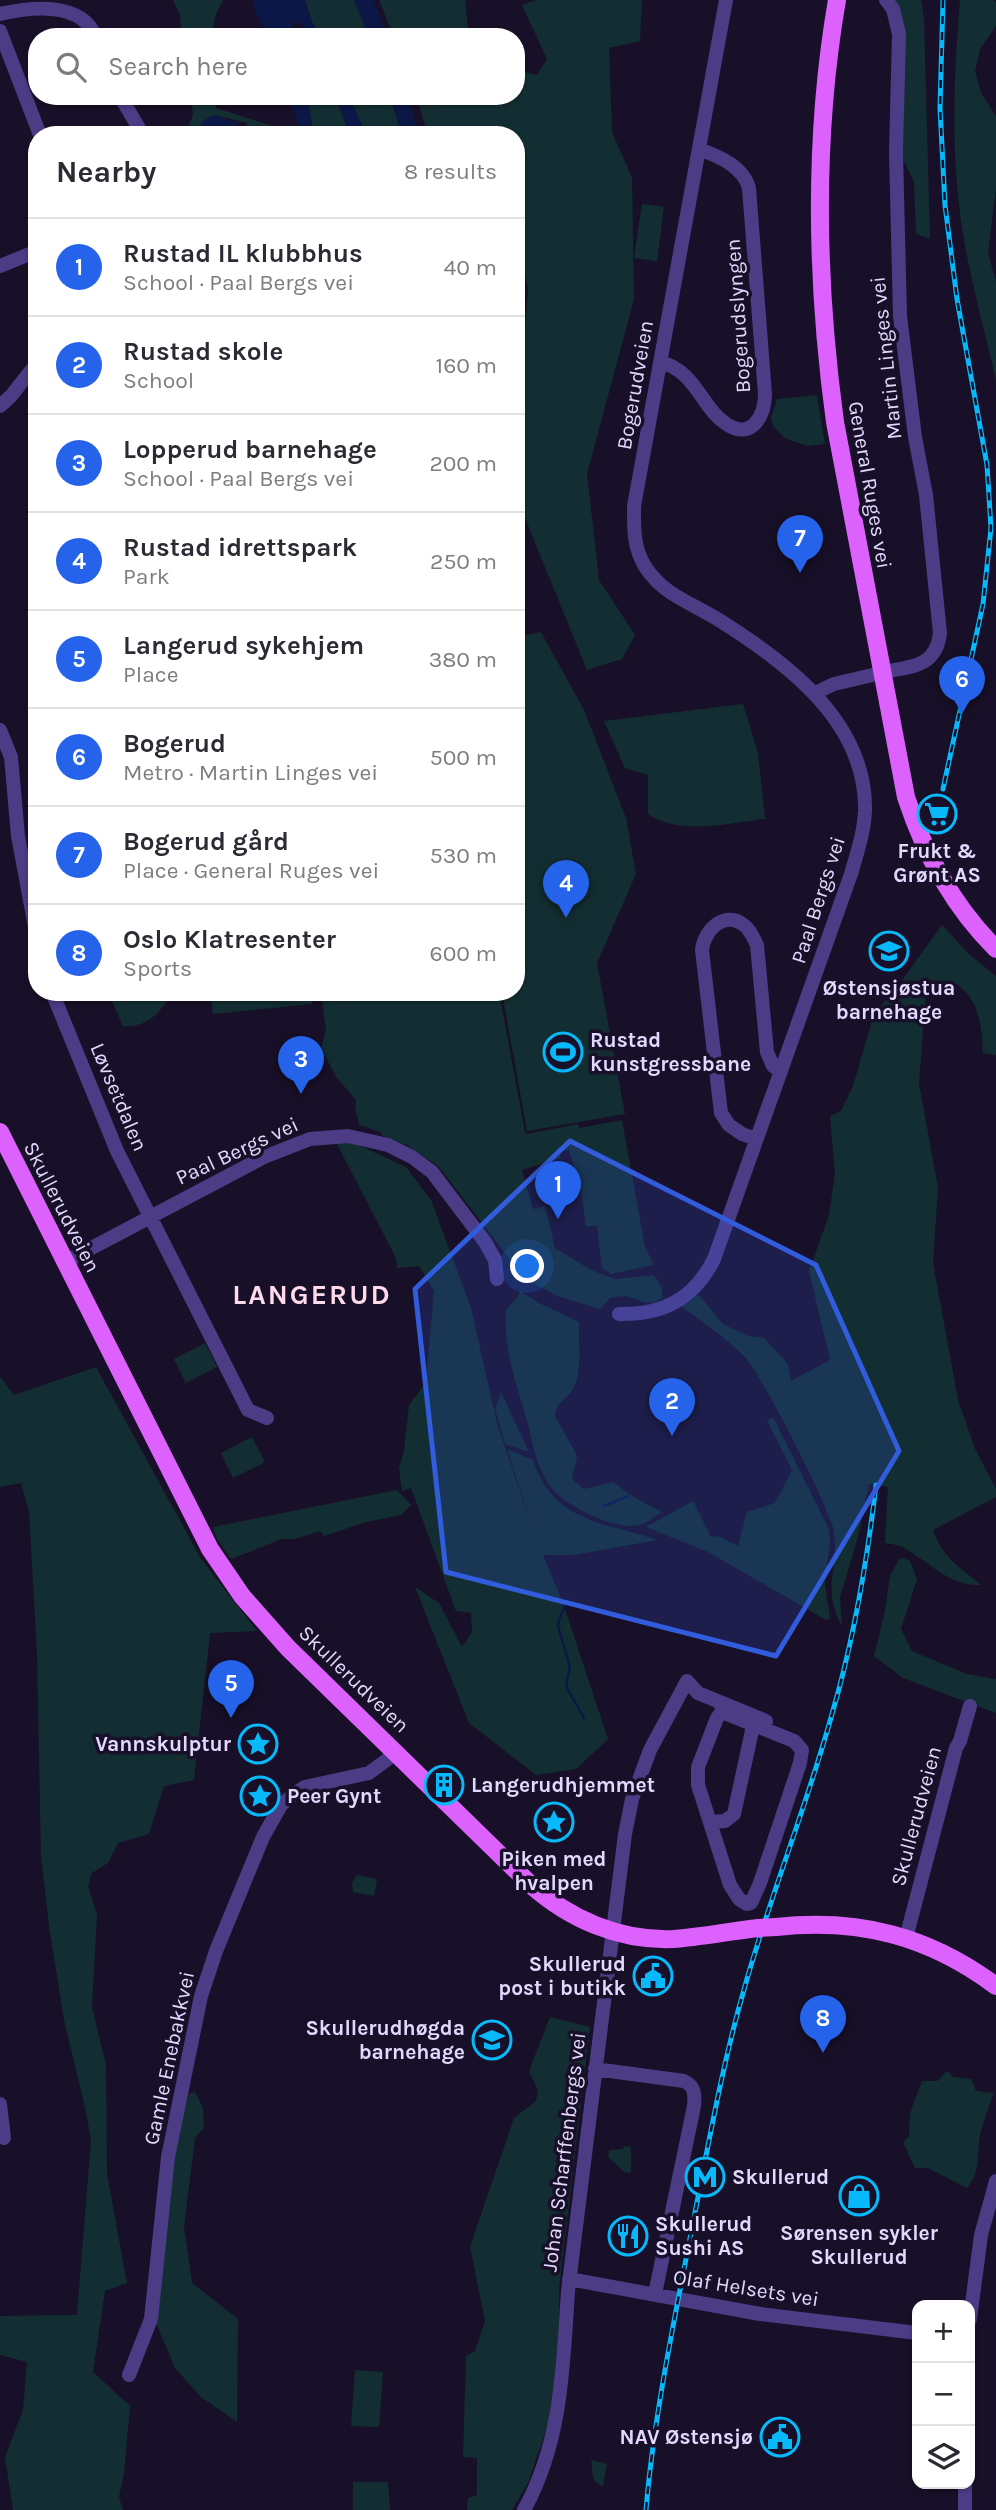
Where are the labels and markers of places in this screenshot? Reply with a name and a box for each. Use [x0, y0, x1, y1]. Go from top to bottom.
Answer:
pin: 7 [777, 515, 823, 573]
pin: 6 [939, 656, 985, 714]
supermarket icon: Frukt & Grønt AS [916, 793, 958, 835]
place label: Frukt & Grønt AS [893, 839, 981, 887]
pin: 4 [543, 860, 589, 918]
school or university icon: Østensjøstua barnehage [868, 930, 910, 972]
place label: Østensjøstua barnehage [823, 976, 955, 1024]
place label: Rustad kunstgressbane [590, 1028, 751, 1076]
sports icon: Rustad kunstgressbane [542, 1031, 584, 1073]
pin: 3 [278, 1036, 324, 1094]
pin: 1 [535, 1161, 581, 1219]
pin: 2 [649, 1378, 695, 1436]
pin: 5 [208, 1660, 254, 1718]
place icon: Vannskulptur [237, 1723, 279, 1765]
place label: Vannskulptur [95, 1732, 232, 1756]
building icon: Langerudhjemmet [423, 1764, 465, 1806]
place label: Langerudhjemmet [471, 1773, 655, 1797]
place icon: Peer Gynt [239, 1775, 281, 1817]
place label: Peer Gynt [287, 1784, 381, 1808]
place icon: Piken med hvalpen [533, 1801, 575, 1843]
place label: Piken med hvalpen [502, 1847, 606, 1895]
place label: Skullerud post i butikk [498, 1952, 627, 2000]
public building icon: Skullerud post i butikk [632, 1955, 674, 1997]
pin: 8 [800, 1995, 846, 2053]
place label: Skullerudhøgda barnehage [305, 2016, 465, 2064]
school or university icon: Skullerudhøgda barnehage [471, 2019, 513, 2061]
metro station icon: Skullerud [684, 2156, 726, 2198]
place label: Skullerud [732, 2165, 829, 2189]
shop icon: Sørensen sykler Skullerud [838, 2175, 880, 2217]
place label: Skullerud Sushi AS [655, 2212, 752, 2260]
restaurant icon: Skullerud Sushi AS [607, 2215, 649, 2257]
place label: Sørensen sykler Skullerud [780, 2221, 939, 2269]
public building icon: NAV Østensjø [759, 2416, 801, 2458]
place label: NAV Østensjø [620, 2425, 753, 2449]

